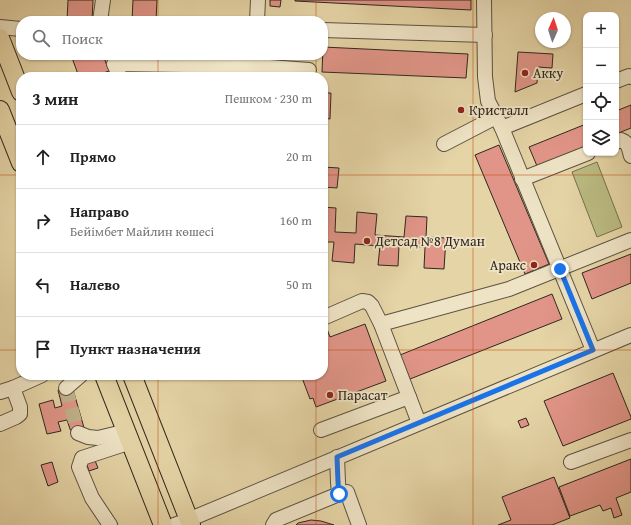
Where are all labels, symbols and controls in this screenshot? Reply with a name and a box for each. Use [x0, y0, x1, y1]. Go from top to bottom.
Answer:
north arrow [535, 12, 571, 48]
map controls [583, 12, 619, 156]
button: + [583, 12, 619, 48]
search box [16, 16, 328, 60]
icon: search [30, 27, 52, 49]
text: Поиск [62, 28, 103, 49]
button: − [583, 48, 619, 84]
place label: Акку [533, 63, 563, 83]
marker: Акку [520, 68, 530, 78]
button: locate [583, 84, 619, 120]
text: 3 мин [32, 86, 78, 111]
text: Пешком · 230 m [225, 89, 312, 108]
place label: Кристалл [469, 100, 529, 120]
marker: Кристалл [456, 105, 466, 115]
button: layers [583, 120, 619, 156]
icon: ahead [32, 146, 54, 168]
text: Прямо [70, 146, 116, 167]
text: 20 m [286, 147, 312, 166]
text: Направо [70, 201, 129, 222]
icon: right [32, 210, 54, 232]
text: 160 m [280, 211, 312, 230]
text: Бейімбет Майлин көшесі [70, 222, 214, 241]
place label: Детсад №8 Думан [374, 231, 485, 251]
marker: Детсад №8 Думан [362, 236, 372, 246]
place label: Аракс [490, 255, 526, 275]
marker: Аракс [529, 260, 539, 270]
route end [551, 260, 569, 278]
icon: left [32, 274, 54, 296]
text: Налево [70, 274, 120, 295]
text: 50 m [286, 275, 312, 294]
icon: arrive [32, 338, 54, 360]
text: Пункт назначения [70, 338, 201, 359]
place label: Парасат [338, 385, 388, 405]
marker: Парасат [325, 390, 335, 400]
route start [330, 485, 348, 503]

